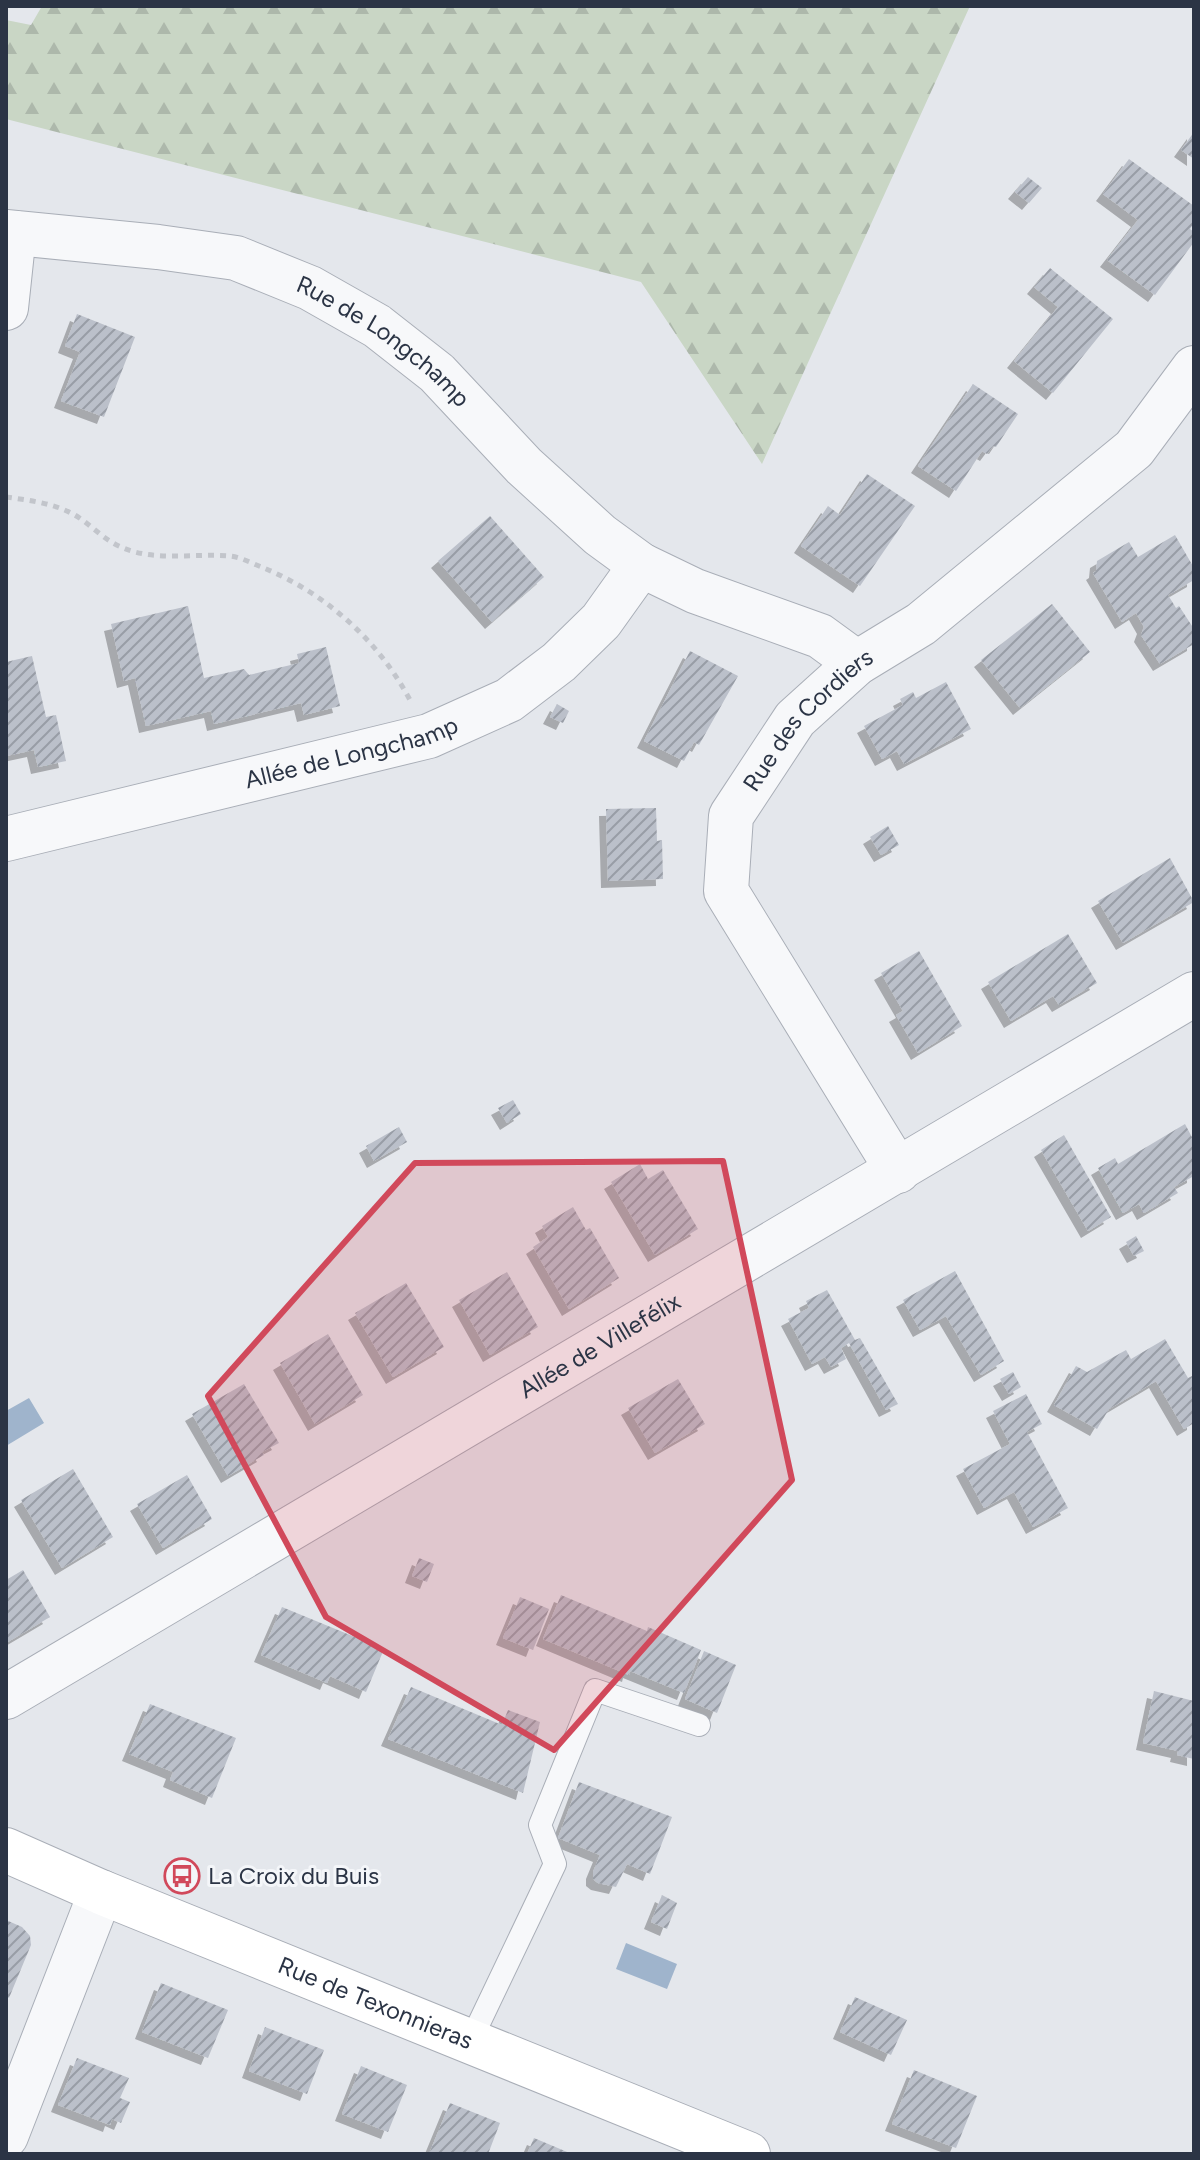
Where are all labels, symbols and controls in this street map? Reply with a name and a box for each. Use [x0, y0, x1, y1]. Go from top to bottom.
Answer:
street label: Rue de Longchamp [292, 269, 476, 413]
street label: Rue des Cordiers [736, 642, 878, 796]
street label: Allée de Longchamp [242, 710, 462, 794]
street label: Allée de Villefélix [514, 1286, 686, 1404]
bus stop icon: La Croix du Buis [163, 1857, 201, 1895]
place label: La Croix du Buis [208, 1861, 379, 1890]
street label: Rue de Texonnieras [274, 1950, 477, 2055]

